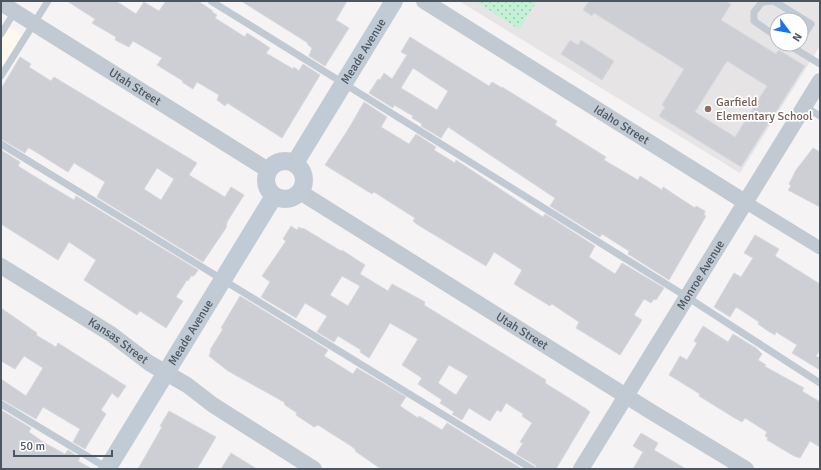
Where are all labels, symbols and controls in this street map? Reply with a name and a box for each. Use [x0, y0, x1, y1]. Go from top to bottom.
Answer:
north arrow [769, 12, 809, 52]
street label: Meade Avenue [338, 16, 389, 87]
text: N [790, 30, 805, 44]
street label: Utah Street [106, 65, 164, 109]
place label: Garfield Elementary School [716, 95, 813, 124]
street label: Idaho Street [591, 102, 652, 148]
marker: Garfield Elementary School [703, 104, 713, 114]
street label: Monroe Avenue [673, 237, 728, 313]
street label: Meade Avenue [165, 297, 216, 368]
street label: Utah Street [493, 309, 551, 353]
street label: Kansas Street [85, 314, 151, 367]
scale bar [14, 432, 112, 458]
text: 50 m [20, 439, 45, 454]

